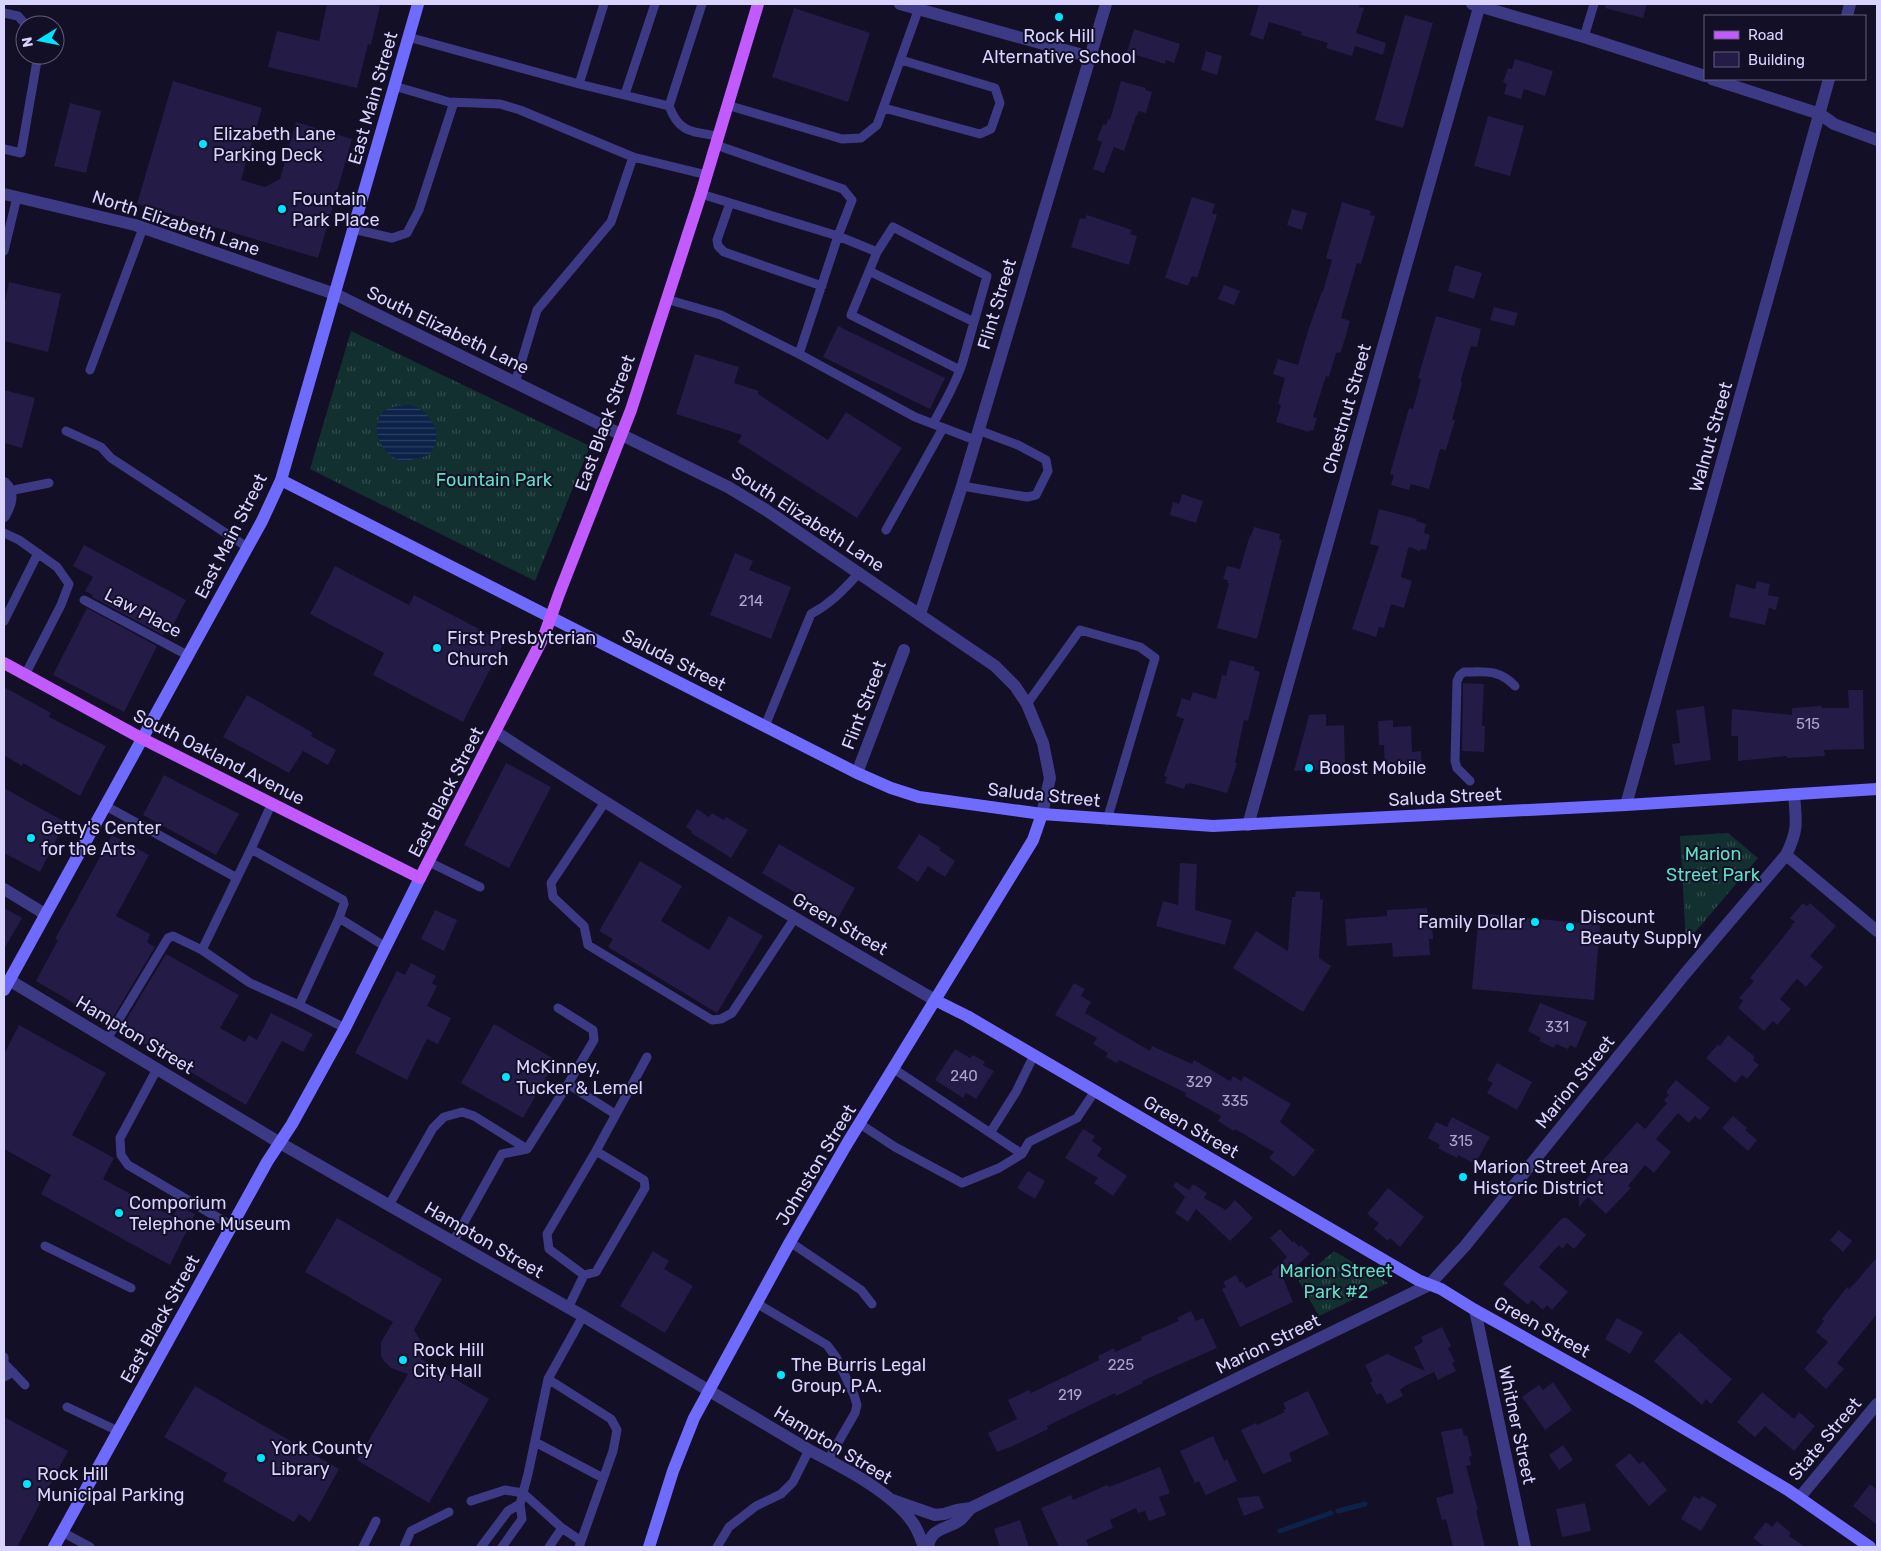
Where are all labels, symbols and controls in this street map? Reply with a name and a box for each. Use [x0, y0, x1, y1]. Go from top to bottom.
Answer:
marker: Rock Hill Alternative School [1053, 11, 1065, 23]
north arrow [15, 15, 65, 65]
legend [1704, 15, 1866, 80]
place label: Rock Hill Alternative School [982, 25, 1136, 68]
text: Road [1748, 26, 1784, 44]
street label: East Main Street [343, 29, 403, 167]
text: N [18, 36, 37, 49]
text: Building [1748, 51, 1805, 69]
place label: Elizabeth Lane Parking Deck [213, 123, 336, 166]
marker: Elizabeth Lane Parking Deck [197, 138, 209, 150]
street label: North Elizabeth Lane [89, 185, 263, 261]
place label: Fountain Park Place [292, 188, 380, 231]
marker: Fountain Park Place [276, 203, 288, 215]
street label: Flint Street [973, 256, 1021, 352]
street label: South Elizabeth Lane [363, 281, 533, 379]
street label: Chestnut Street [1318, 341, 1376, 477]
street label: East Black Street [570, 352, 640, 494]
street label: Walnut Street [1685, 379, 1737, 495]
street label: South Elizabeth Lane [727, 461, 889, 577]
park label: Fountain Park [436, 469, 553, 491]
street label: East Main Street [190, 470, 272, 602]
street label: Law Place [101, 583, 185, 643]
house number: 214 [739, 592, 763, 610]
street label: Saluda Street [618, 624, 730, 696]
place label: First Presbyterian Church [447, 627, 596, 670]
marker: First Presbyterian Church [431, 642, 443, 654]
street label: Flint Street [837, 657, 891, 753]
street label: South Oakland Avenue [130, 704, 308, 810]
house number: 515 [1796, 715, 1820, 733]
street label: East Black Street [404, 723, 488, 861]
place label: Boost Mobile [1319, 757, 1426, 779]
marker: Boost Mobile [1303, 762, 1315, 774]
street label: Saluda Street [986, 778, 1102, 812]
street label: Saluda Street [1388, 783, 1502, 811]
place label: Getty's Center for the Arts [41, 817, 161, 860]
marker: Getty's Center for the Arts [25, 832, 37, 844]
park label: Marion Street Park [1666, 843, 1761, 886]
street label: Green Street [788, 888, 892, 960]
place label: Discount Beauty Supply [1580, 906, 1702, 949]
place label: Family Dollar [1418, 911, 1525, 933]
marker: Family Dollar [1529, 916, 1541, 928]
marker: Discount Beauty Supply [1564, 921, 1576, 933]
street label: Hampton Street [72, 991, 198, 1079]
house number: 331 [1545, 1018, 1569, 1036]
street label: Marion Street [1531, 1031, 1619, 1133]
place label: McKinney, Tucker & Lemel [516, 1056, 643, 1099]
house number: 240 [950, 1067, 978, 1085]
marker: McKinney, Tucker & Lemel [500, 1071, 512, 1083]
house number: 329 [1186, 1073, 1212, 1091]
street label: Green Street [1139, 1091, 1243, 1163]
house number: 335 [1222, 1092, 1249, 1110]
street label: Johnston Street [771, 1100, 861, 1230]
house number: 315 [1449, 1132, 1473, 1150]
place label: Marion Street Area Historic District [1473, 1156, 1629, 1199]
marker: Marion Street Area Historic District [1457, 1171, 1469, 1183]
place label: Comporium Telephone Museum [129, 1192, 291, 1235]
street label: Hampton Street [420, 1197, 548, 1283]
marker: Comporium Telephone Museum [113, 1207, 125, 1219]
street label: East Black Street [116, 1251, 204, 1387]
park label: Marion Street Park #2 [1279, 1260, 1393, 1303]
street label: Green Street [1490, 1292, 1594, 1362]
street label: Marion Street [1212, 1309, 1324, 1379]
place label: Rock Hill City Hall [413, 1339, 484, 1382]
marker: Rock Hill City Hall [397, 1354, 409, 1366]
place label: The Burris Legal Group, P.A. [791, 1354, 926, 1397]
house number: 225 [1108, 1356, 1134, 1374]
street label: Whitner Street [1494, 1364, 1540, 1486]
marker: The Burris Legal Group, P.A. [775, 1369, 787, 1381]
house number: 219 [1058, 1386, 1082, 1404]
street label: State Street [1784, 1393, 1866, 1485]
street label: Hampton Street [770, 1401, 896, 1489]
place label: York County Library [271, 1437, 373, 1480]
marker: York County Library [255, 1452, 267, 1464]
place label: Rock Hill Municipal Parking [37, 1463, 185, 1506]
marker: Rock Hill Municipal Parking [21, 1478, 33, 1490]

